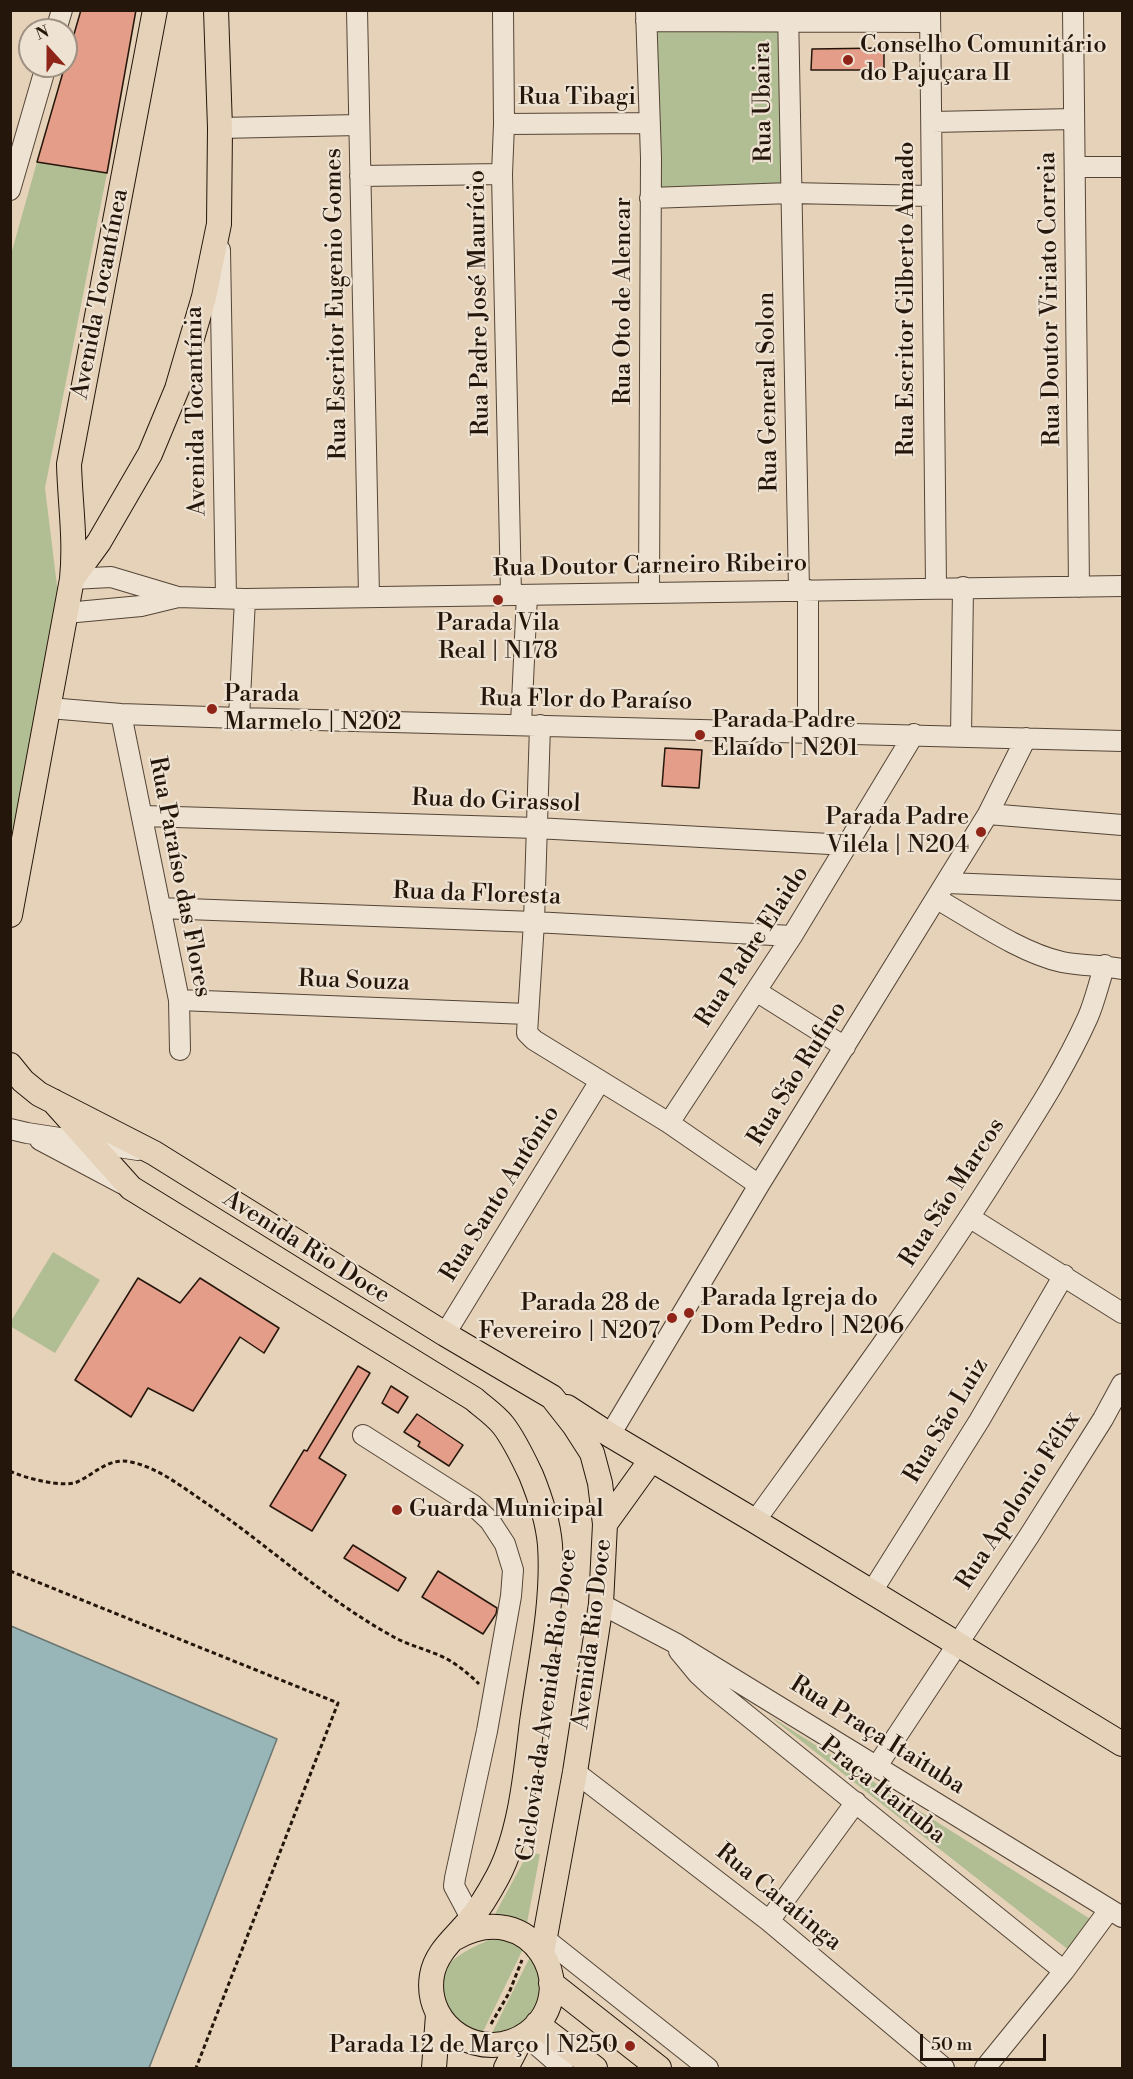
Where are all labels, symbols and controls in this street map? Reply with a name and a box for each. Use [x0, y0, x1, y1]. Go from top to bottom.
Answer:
north arrow [18, 18, 78, 78]
text: N [33, 21, 52, 45]
place label: Conselho Comunitário do Pajuçara II [860, 32, 1107, 88]
street label: Rua Ubaira [749, 41, 779, 163]
marker: Conselho Comunitário do Pajuçara II [841, 53, 855, 67]
street label: Rua Tibagi [518, 84, 636, 112]
street label: Rua Escritor Gilberto Amado [893, 142, 921, 456]
street label: Rua Escritor Eugenio Gomes [320, 148, 354, 460]
street label: Rua Doutor Viriato Correia [1034, 151, 1068, 447]
street label: Rua Padre José Maurício [463, 170, 497, 436]
street label: Avenida Tocantínea [66, 186, 136, 402]
street label: Rua Oto de Alencar [610, 197, 638, 405]
street label: Rua General Solon [753, 292, 785, 492]
street label: Avenida Tocantínia [181, 306, 213, 516]
street label: Rua Doutor Carneiro Ribeiro [493, 550, 807, 584]
marker: Parada Vila Real | N178 [491, 593, 505, 607]
place label: Parada Vila Real | N178 [436, 610, 560, 666]
place label: Parada Marmelo | N202 [224, 681, 401, 737]
street label: Rua Flor do Paraíso [479, 685, 693, 717]
marker: Parada Marmelo | N202 [205, 702, 219, 716]
place label: Parada Padre Elaído | N201 [712, 707, 859, 763]
marker: Parada Padre Elaído | N201 [693, 728, 707, 742]
street label: Rua Paraíso das Flores [142, 754, 216, 1000]
street label: Rua do Girassol [411, 785, 581, 819]
place label: Parada Padre Vilela | N204 [825, 804, 969, 860]
marker: Parada Padre Vilela | N204 [974, 825, 988, 839]
street label: Rua Padre Elaido [690, 861, 816, 1033]
street label: Rua da Floresta [392, 878, 562, 912]
street label: Rua Souza [298, 966, 410, 998]
street label: Rua São Rufino [742, 997, 854, 1151]
street label: Rua Santo Antônio [435, 1101, 567, 1287]
street label: Rua São Marcos [894, 1113, 1012, 1273]
street label: Avenida Rio Doce [217, 1185, 395, 1311]
place label: Parada Igreja do Dom Pedro | N206 [701, 1285, 904, 1341]
place label: Parada 28 de Fevereiro | N207 [478, 1290, 660, 1346]
marker: Parada Igreja do Dom Pedro | N206 [682, 1306, 696, 1320]
marker: Parada 28 de Fevereiro | N207 [665, 1311, 679, 1325]
street label: Rua São Luiz [898, 1353, 996, 1489]
street label: Rua Apolonio Félix [951, 1407, 1087, 1595]
place label: Guarda Municipal [409, 1496, 604, 1524]
marker: Guarda Municipal [390, 1503, 404, 1517]
street label: Avenida Rio Doce [567, 1537, 619, 1731]
street label: Ciclovia da Avenida Rio Doce [512, 1547, 584, 1863]
street label: Rua Praça Itaituba [784, 1670, 970, 1802]
street label: Praça Itaituba [813, 1731, 951, 1851]
street label: Rua Caratinga [709, 1838, 847, 1958]
scale bar [923, 2022, 1049, 2060]
place label: Parada 12 de Março | N250 [329, 2032, 618, 2060]
text: 50 m [931, 2033, 972, 2056]
marker: Parada 12 de Março | N250 [623, 2039, 637, 2053]

